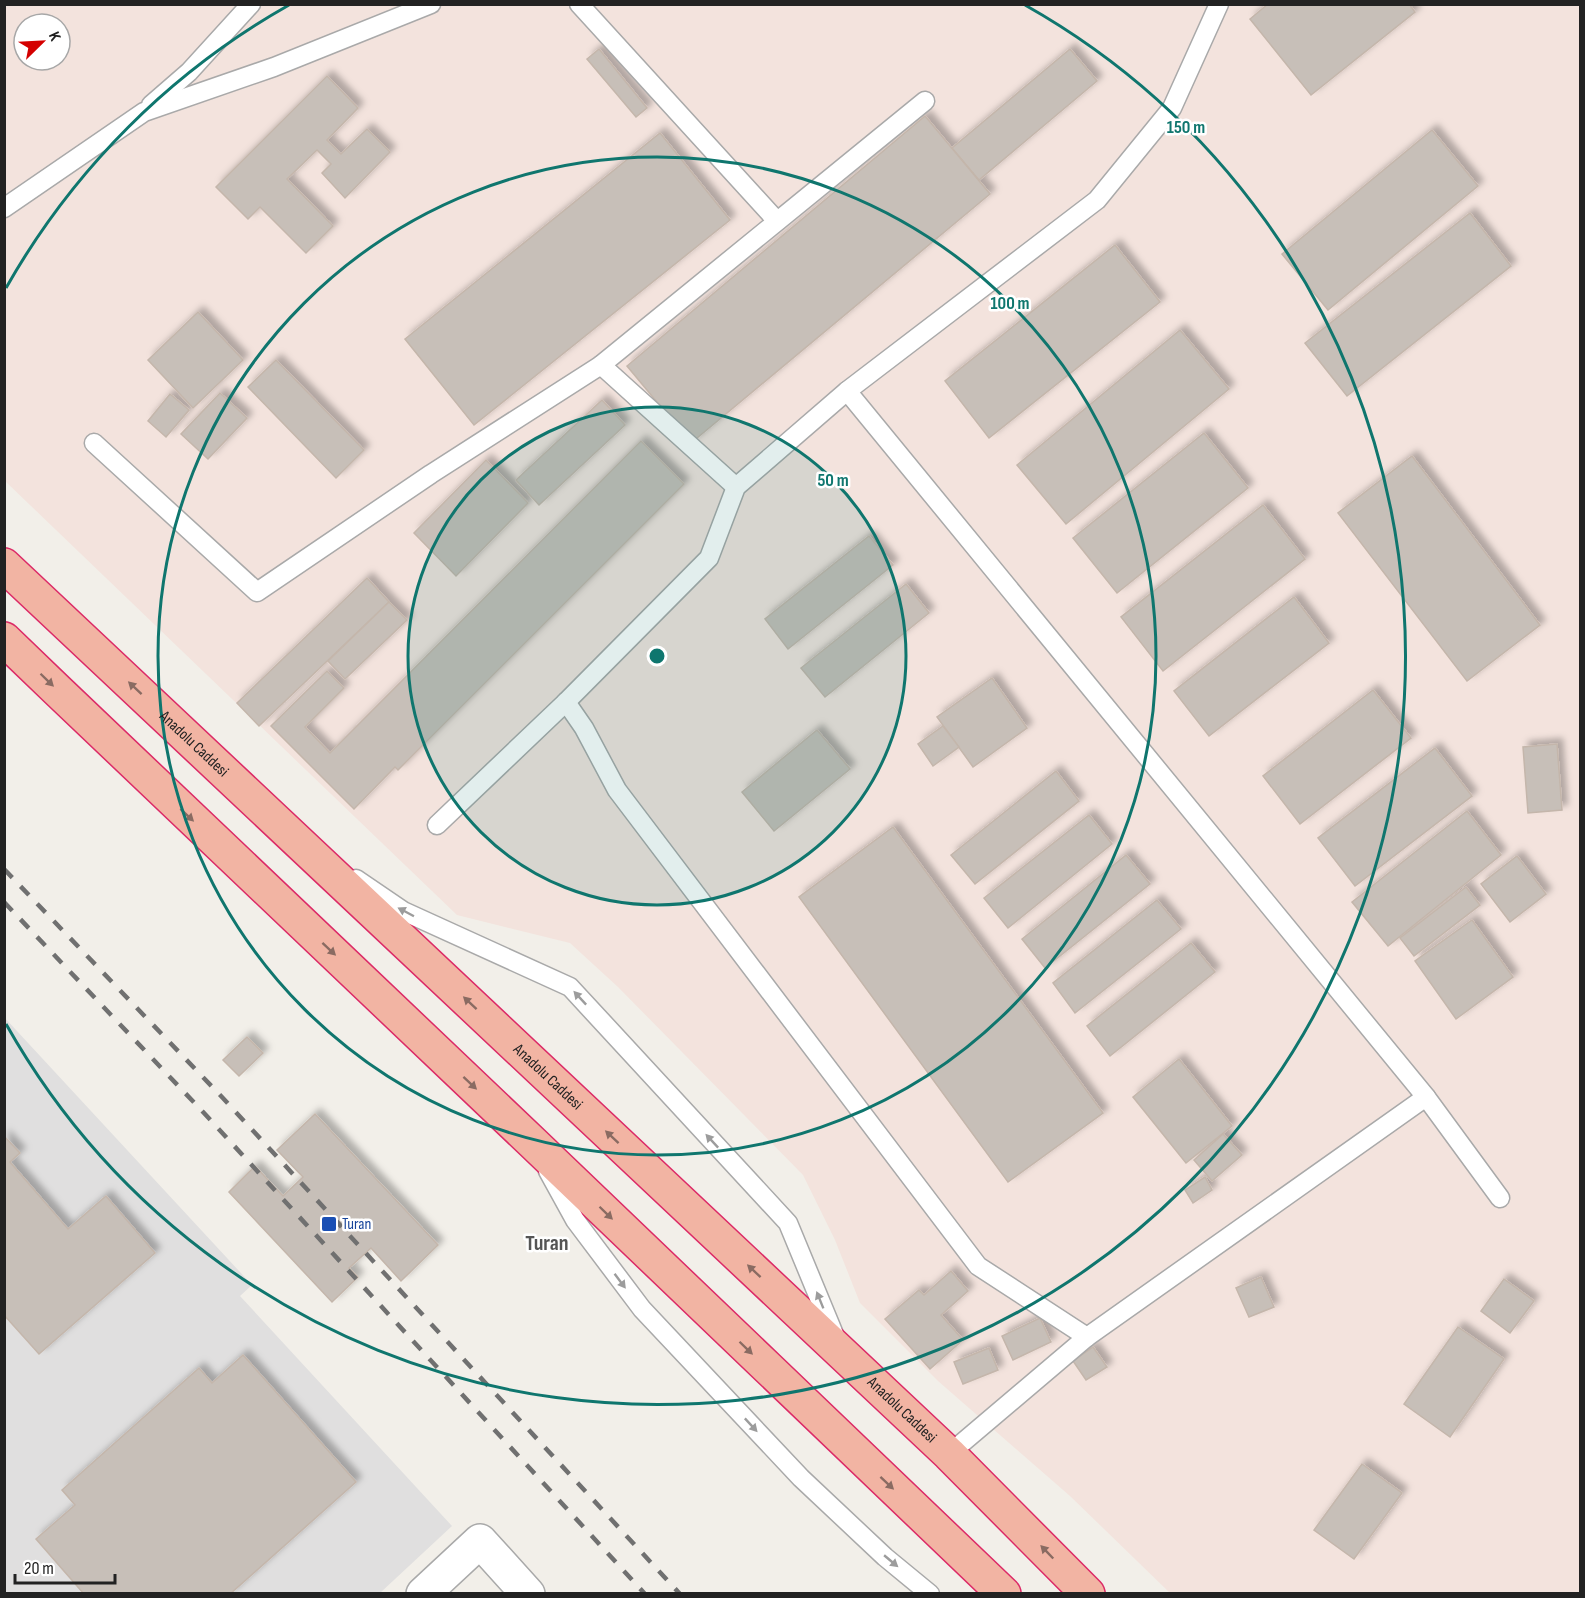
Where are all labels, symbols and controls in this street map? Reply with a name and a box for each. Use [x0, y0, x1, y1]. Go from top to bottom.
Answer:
north arrow [12, 12, 72, 72]
text: K [44, 29, 65, 44]
text: 150 m [1167, 117, 1205, 138]
text: 100 m [991, 293, 1030, 314]
text: 50 m [817, 470, 849, 491]
centre of rings [647, 646, 667, 666]
one-way arrow [39, 672, 53, 686]
one-way arrow [129, 682, 143, 696]
street label: Anadolu Caddesi [155, 706, 233, 781]
one-way arrow [180, 808, 195, 822]
one-way arrow [397, 907, 414, 917]
one-way arrow [321, 942, 336, 956]
one-way arrow [573, 992, 587, 1006]
one-way arrow [463, 997, 478, 1010]
street label: Anadolu Caddesi [509, 1039, 587, 1114]
one-way arrow [463, 1076, 478, 1090]
one-way arrow [604, 1130, 619, 1144]
one-way arrow [706, 1134, 719, 1149]
one-way arrow [598, 1205, 612, 1219]
marker: Turan [320, 1215, 338, 1233]
place label: Turan [342, 1215, 371, 1234]
district label: Turan [525, 1230, 569, 1257]
one-way arrow [746, 1264, 761, 1278]
one-way arrow [614, 1273, 626, 1288]
one-way arrow [815, 1291, 824, 1309]
one-way arrow [738, 1341, 753, 1355]
street label: Anadolu Caddesi [863, 1372, 941, 1447]
one-way arrow [744, 1417, 757, 1432]
one-way arrow [879, 1475, 893, 1489]
one-way arrow [1040, 1544, 1054, 1559]
scale bar [15, 1547, 116, 1585]
one-way arrow [883, 1554, 898, 1567]
text: 20 m [24, 1558, 54, 1579]

